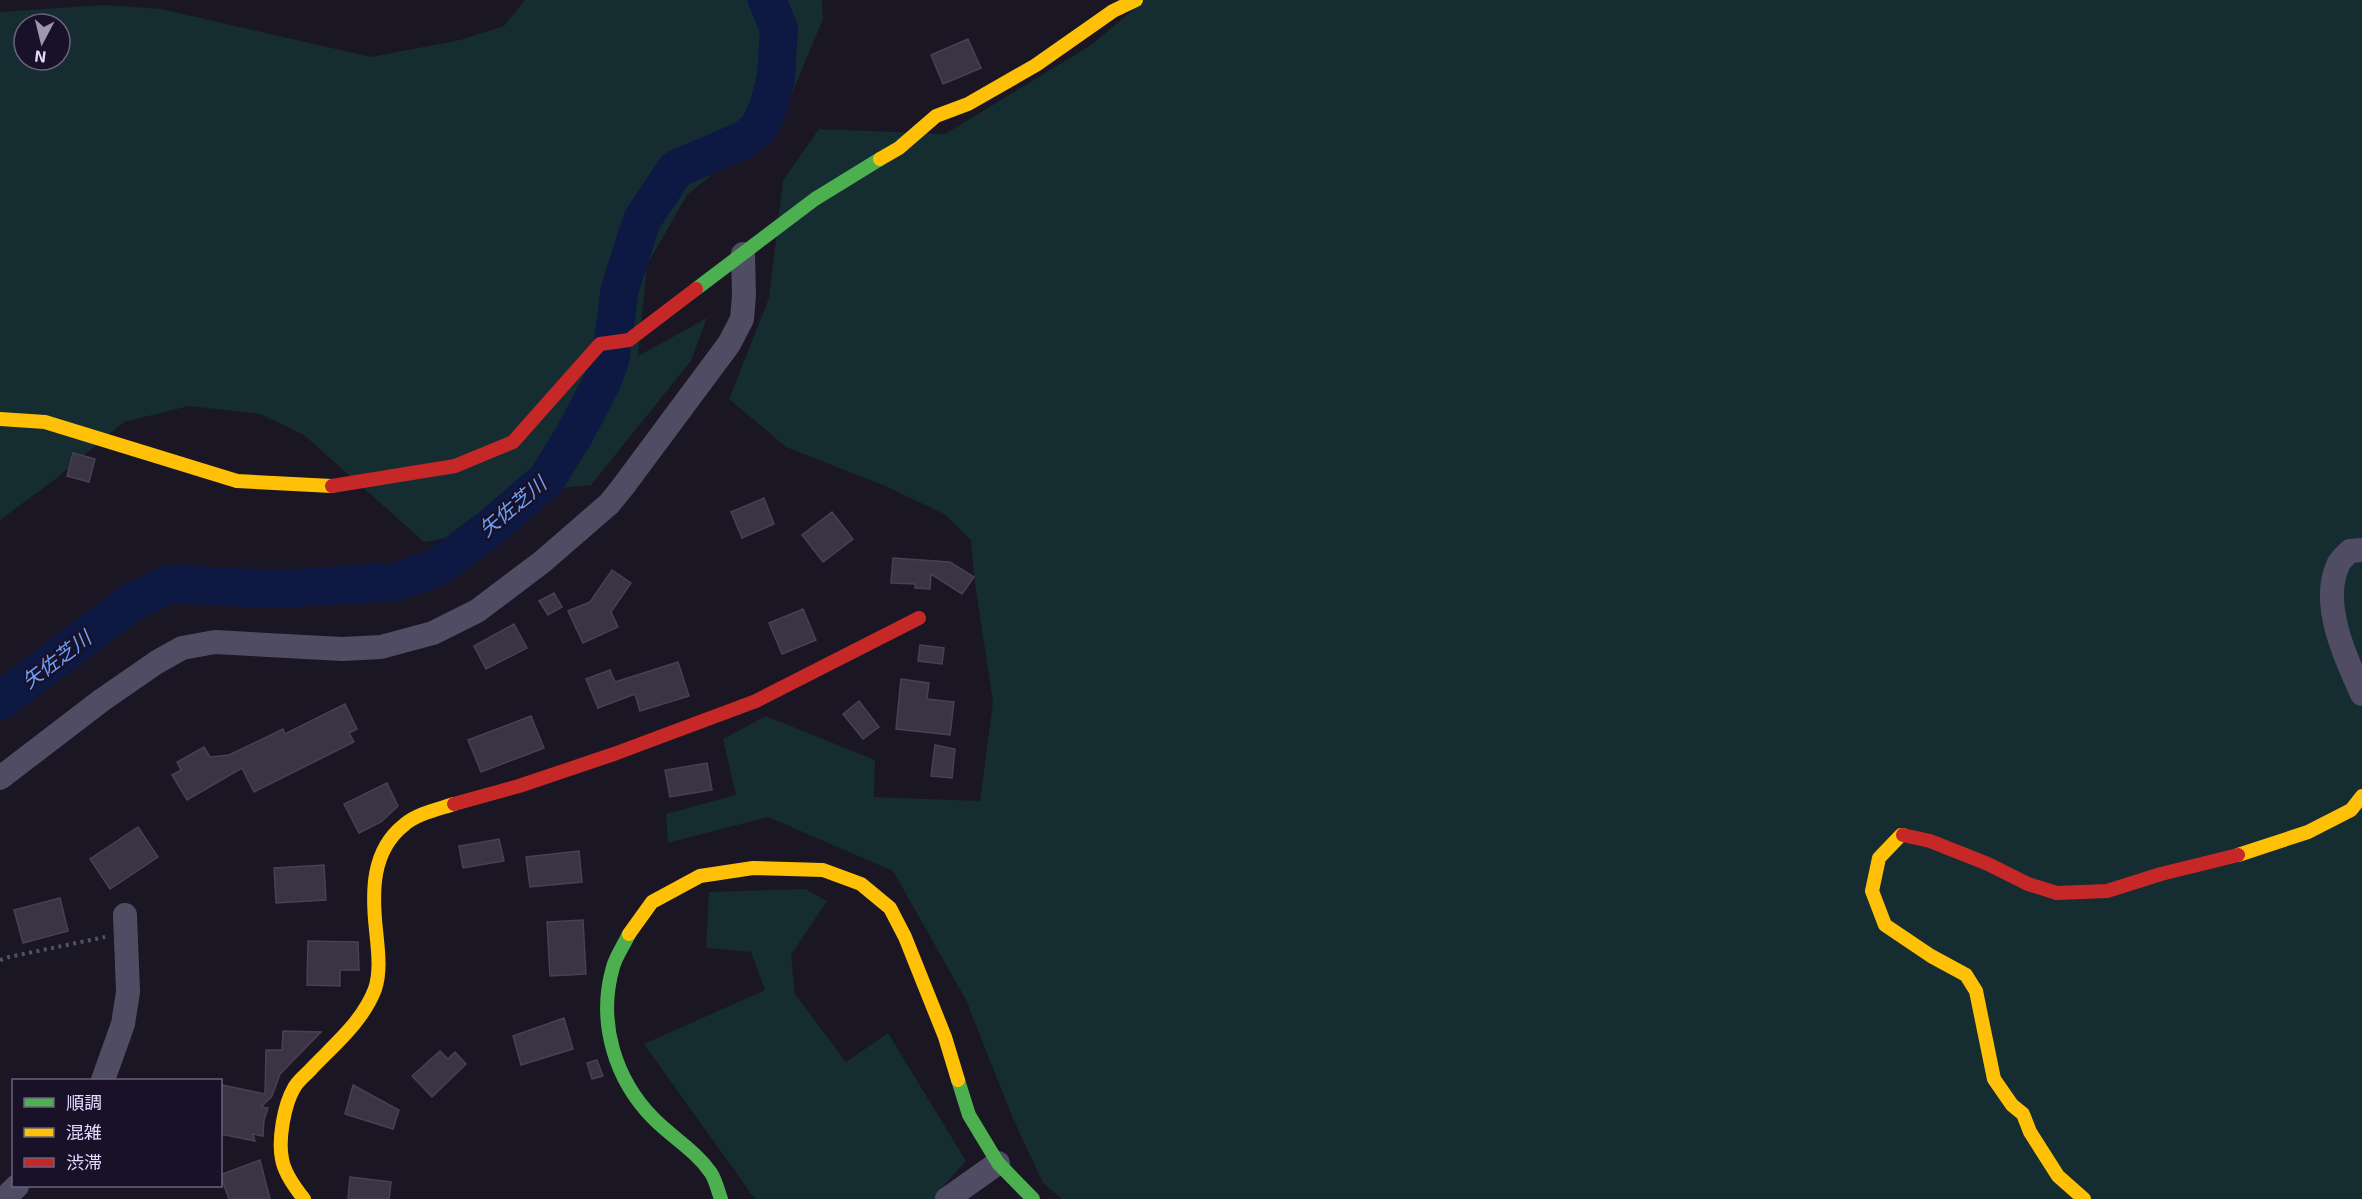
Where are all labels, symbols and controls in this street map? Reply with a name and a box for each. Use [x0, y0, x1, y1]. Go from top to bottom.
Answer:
north arrow [12, 12, 72, 72]
text: N [33, 47, 47, 68]
water label: 矢佐芝川 [474, 470, 552, 541]
water label: 矢佐芝川 [17, 624, 97, 693]
legend [12, 1079, 222, 1187]
text: 順調 [66, 1091, 102, 1113]
text: 混雑 [66, 1121, 102, 1143]
text: 渋滞 [66, 1151, 102, 1173]

